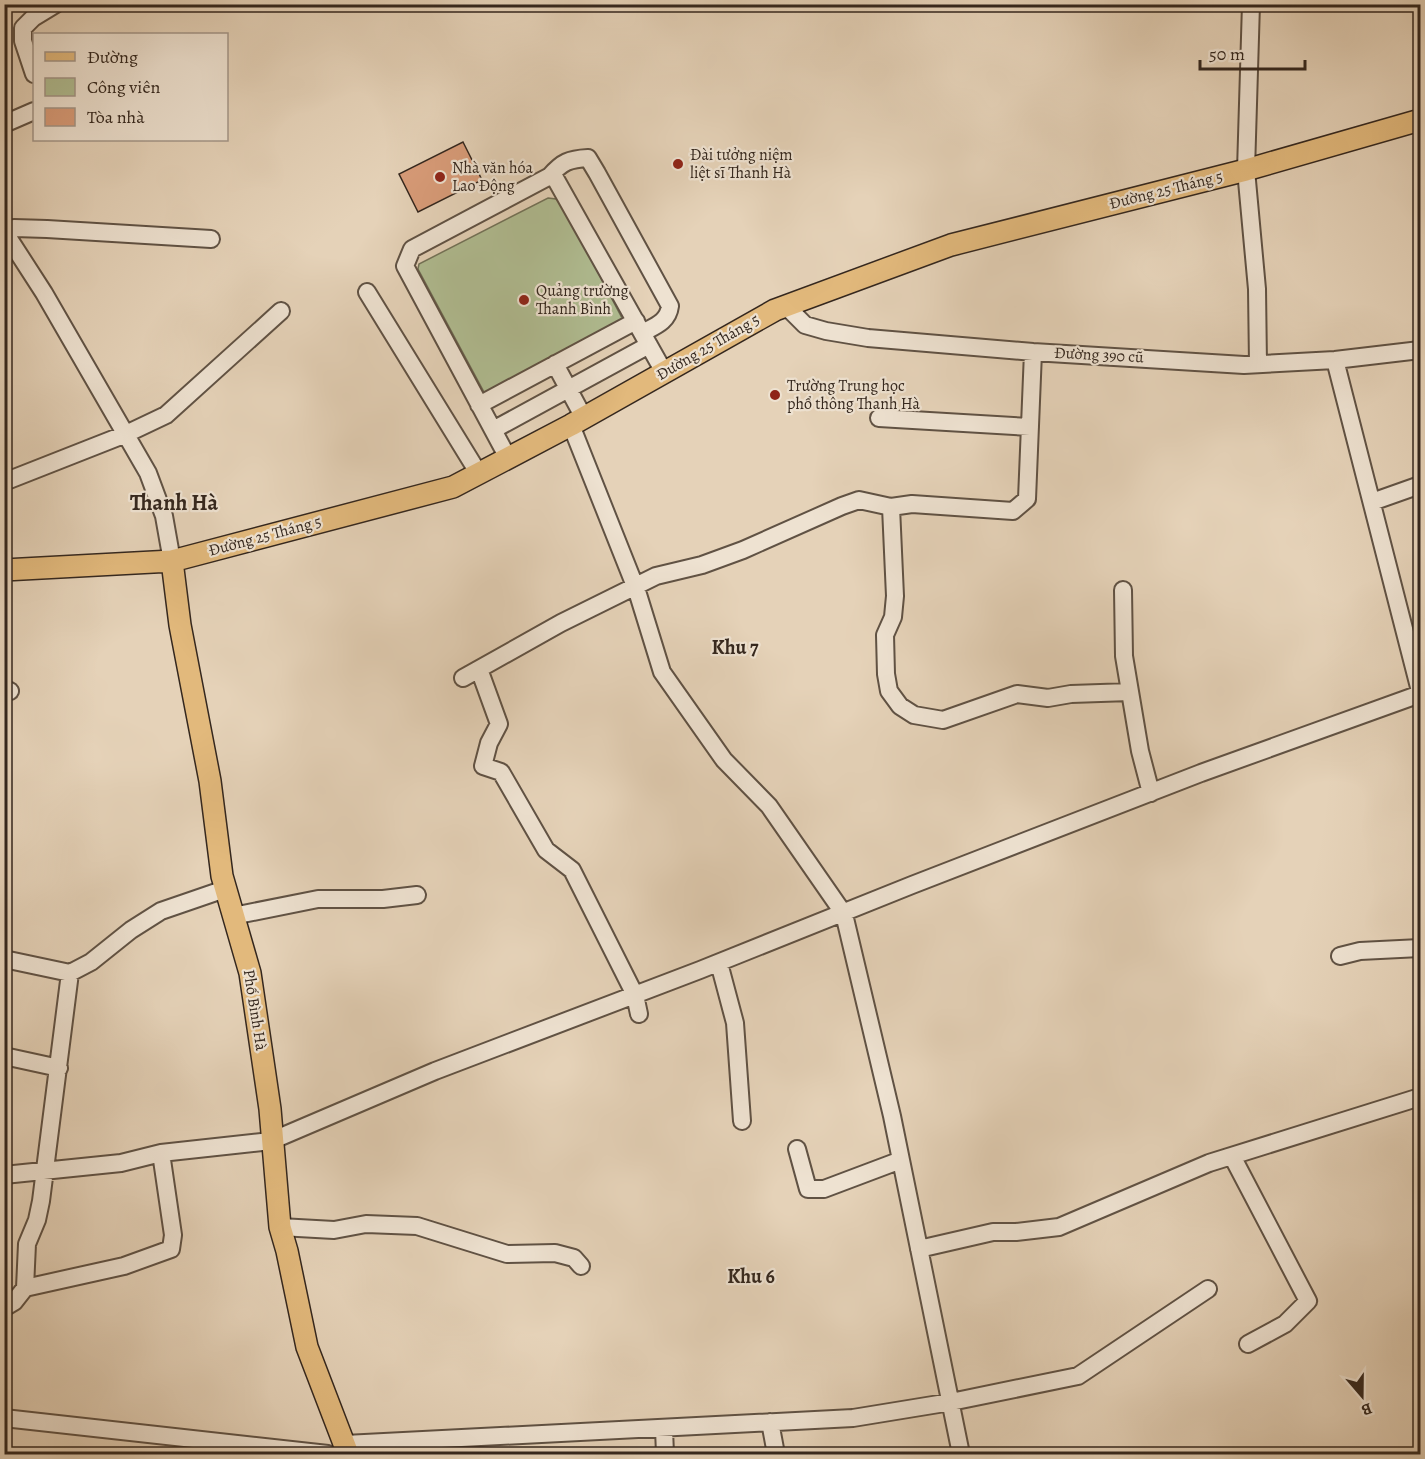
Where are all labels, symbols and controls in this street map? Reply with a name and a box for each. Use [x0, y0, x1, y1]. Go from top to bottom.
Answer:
legend [33, 33, 228, 141]
scale bar [1200, 33, 1305, 71]
text: 50 m [1209, 42, 1245, 66]
text: Đường [87, 45, 138, 69]
text: Công viên [87, 75, 160, 99]
text: Tòa nhà [87, 105, 145, 129]
place label: Đài tưởng niệm liệt sĩ Thanh Hà [690, 144, 793, 184]
place label: Nhà văn hóa Lao Động [452, 157, 533, 197]
marker: Đài tưởng niệm liệt sĩ Thanh Hà [671, 157, 685, 171]
street label: Đường 25 Tháng 5 [1107, 165, 1225, 215]
marker: Nhà văn hóa Lao Động [433, 170, 447, 184]
place label: Quảng trường Thanh Bình [536, 280, 629, 320]
marker: Quảng trường Thanh Bình [517, 293, 531, 307]
street label: Đường 25 Tháng 5 [652, 308, 764, 386]
street label: Đường 390 cũ [1054, 342, 1145, 368]
place label: Trường Trung học phổ thông Thanh Hà [787, 375, 920, 415]
marker: Trường Trung học phổ thông Thanh Hà [768, 388, 782, 402]
district label: Thanh Hà [130, 488, 218, 518]
street label: Đường 25 Tháng 5 [206, 510, 324, 562]
district label: Khu 7 [712, 634, 759, 661]
street label: Phố Bình Hà [238, 968, 272, 1053]
district label: Khu 6 [727, 1263, 775, 1290]
north arrow [1332, 1366, 1392, 1426]
text: B [1358, 1397, 1375, 1421]

